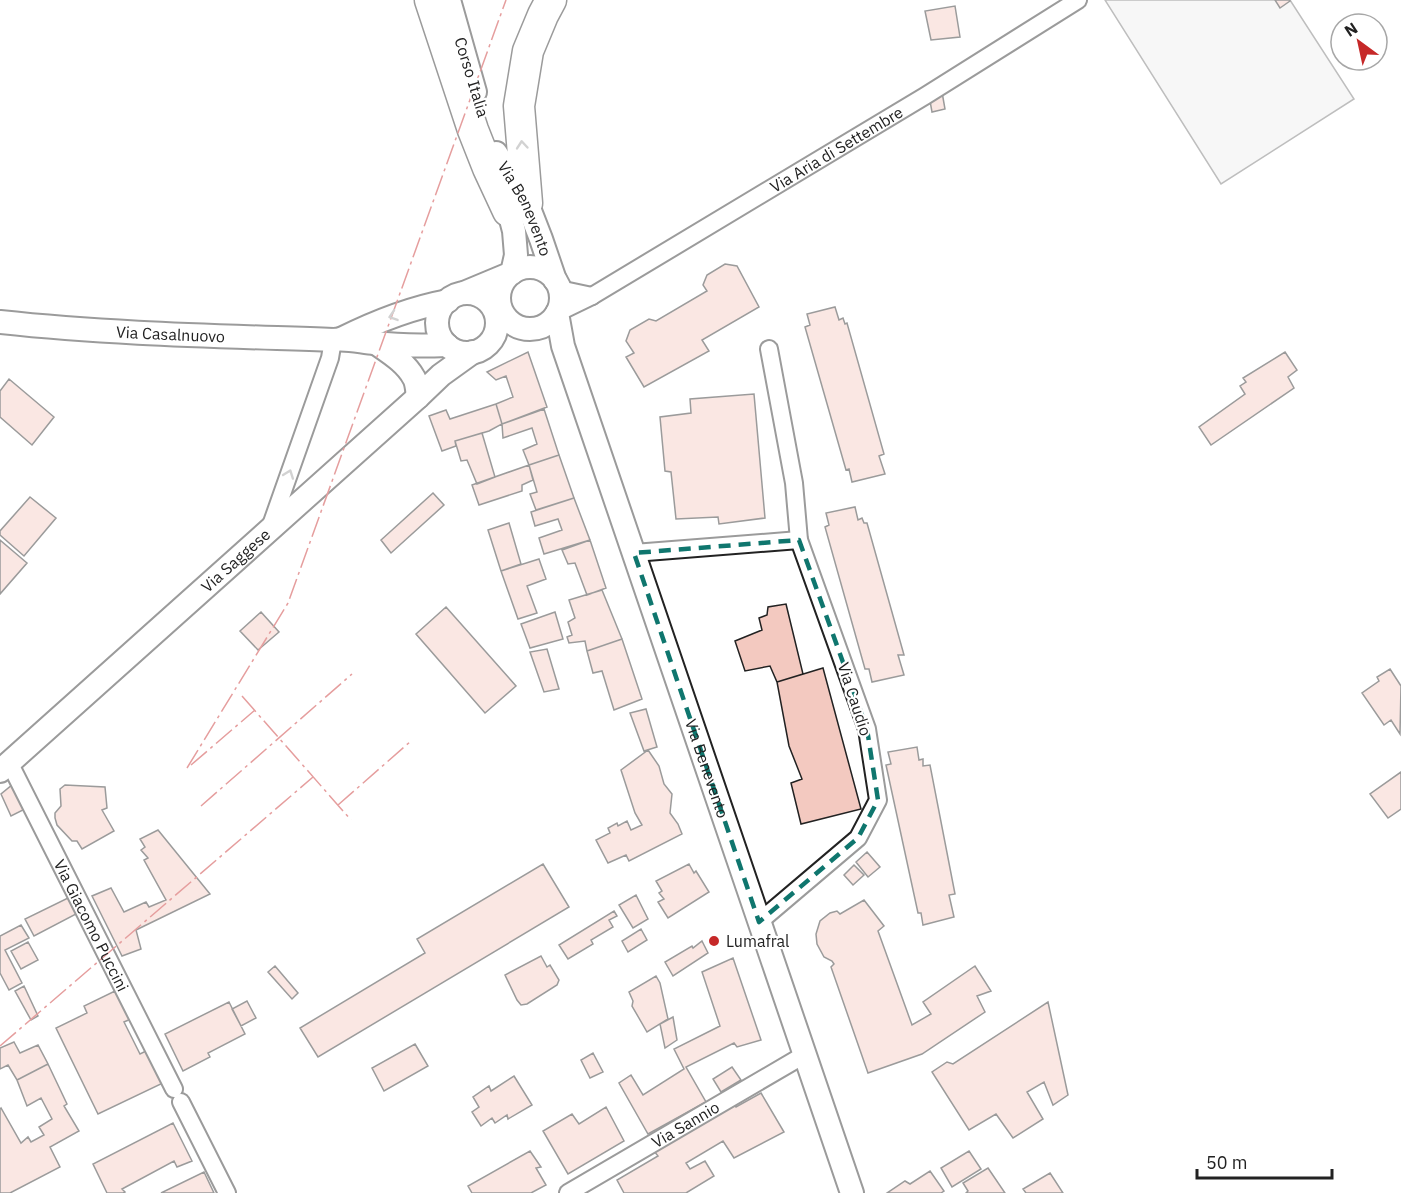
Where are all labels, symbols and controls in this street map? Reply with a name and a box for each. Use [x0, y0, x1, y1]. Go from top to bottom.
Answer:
north arrow [1329, 12, 1389, 72]
text: N [1341, 18, 1361, 41]
street label: Corso Italia [450, 35, 494, 120]
street label: Via Aria di Settembre [766, 102, 907, 197]
one-way arrow [516, 140, 529, 149]
street label: Via Benevento [493, 157, 556, 259]
one-way arrow [388, 308, 399, 321]
street label: Via Casalnuovo [115, 321, 225, 346]
one-way arrow [282, 469, 295, 480]
street label: Via Saggese [197, 524, 274, 596]
street label: Via Caudio [834, 660, 876, 738]
street label: Via Benevento [681, 716, 733, 821]
street label: Via Giacomo Puccini [50, 856, 133, 995]
place label: Lumafral [726, 931, 789, 951]
marker: Lumafral [707, 934, 721, 948]
street label: Via Sannio [648, 1097, 723, 1152]
scale bar [1197, 1142, 1332, 1180]
text: 50 m [1206, 1151, 1248, 1174]

